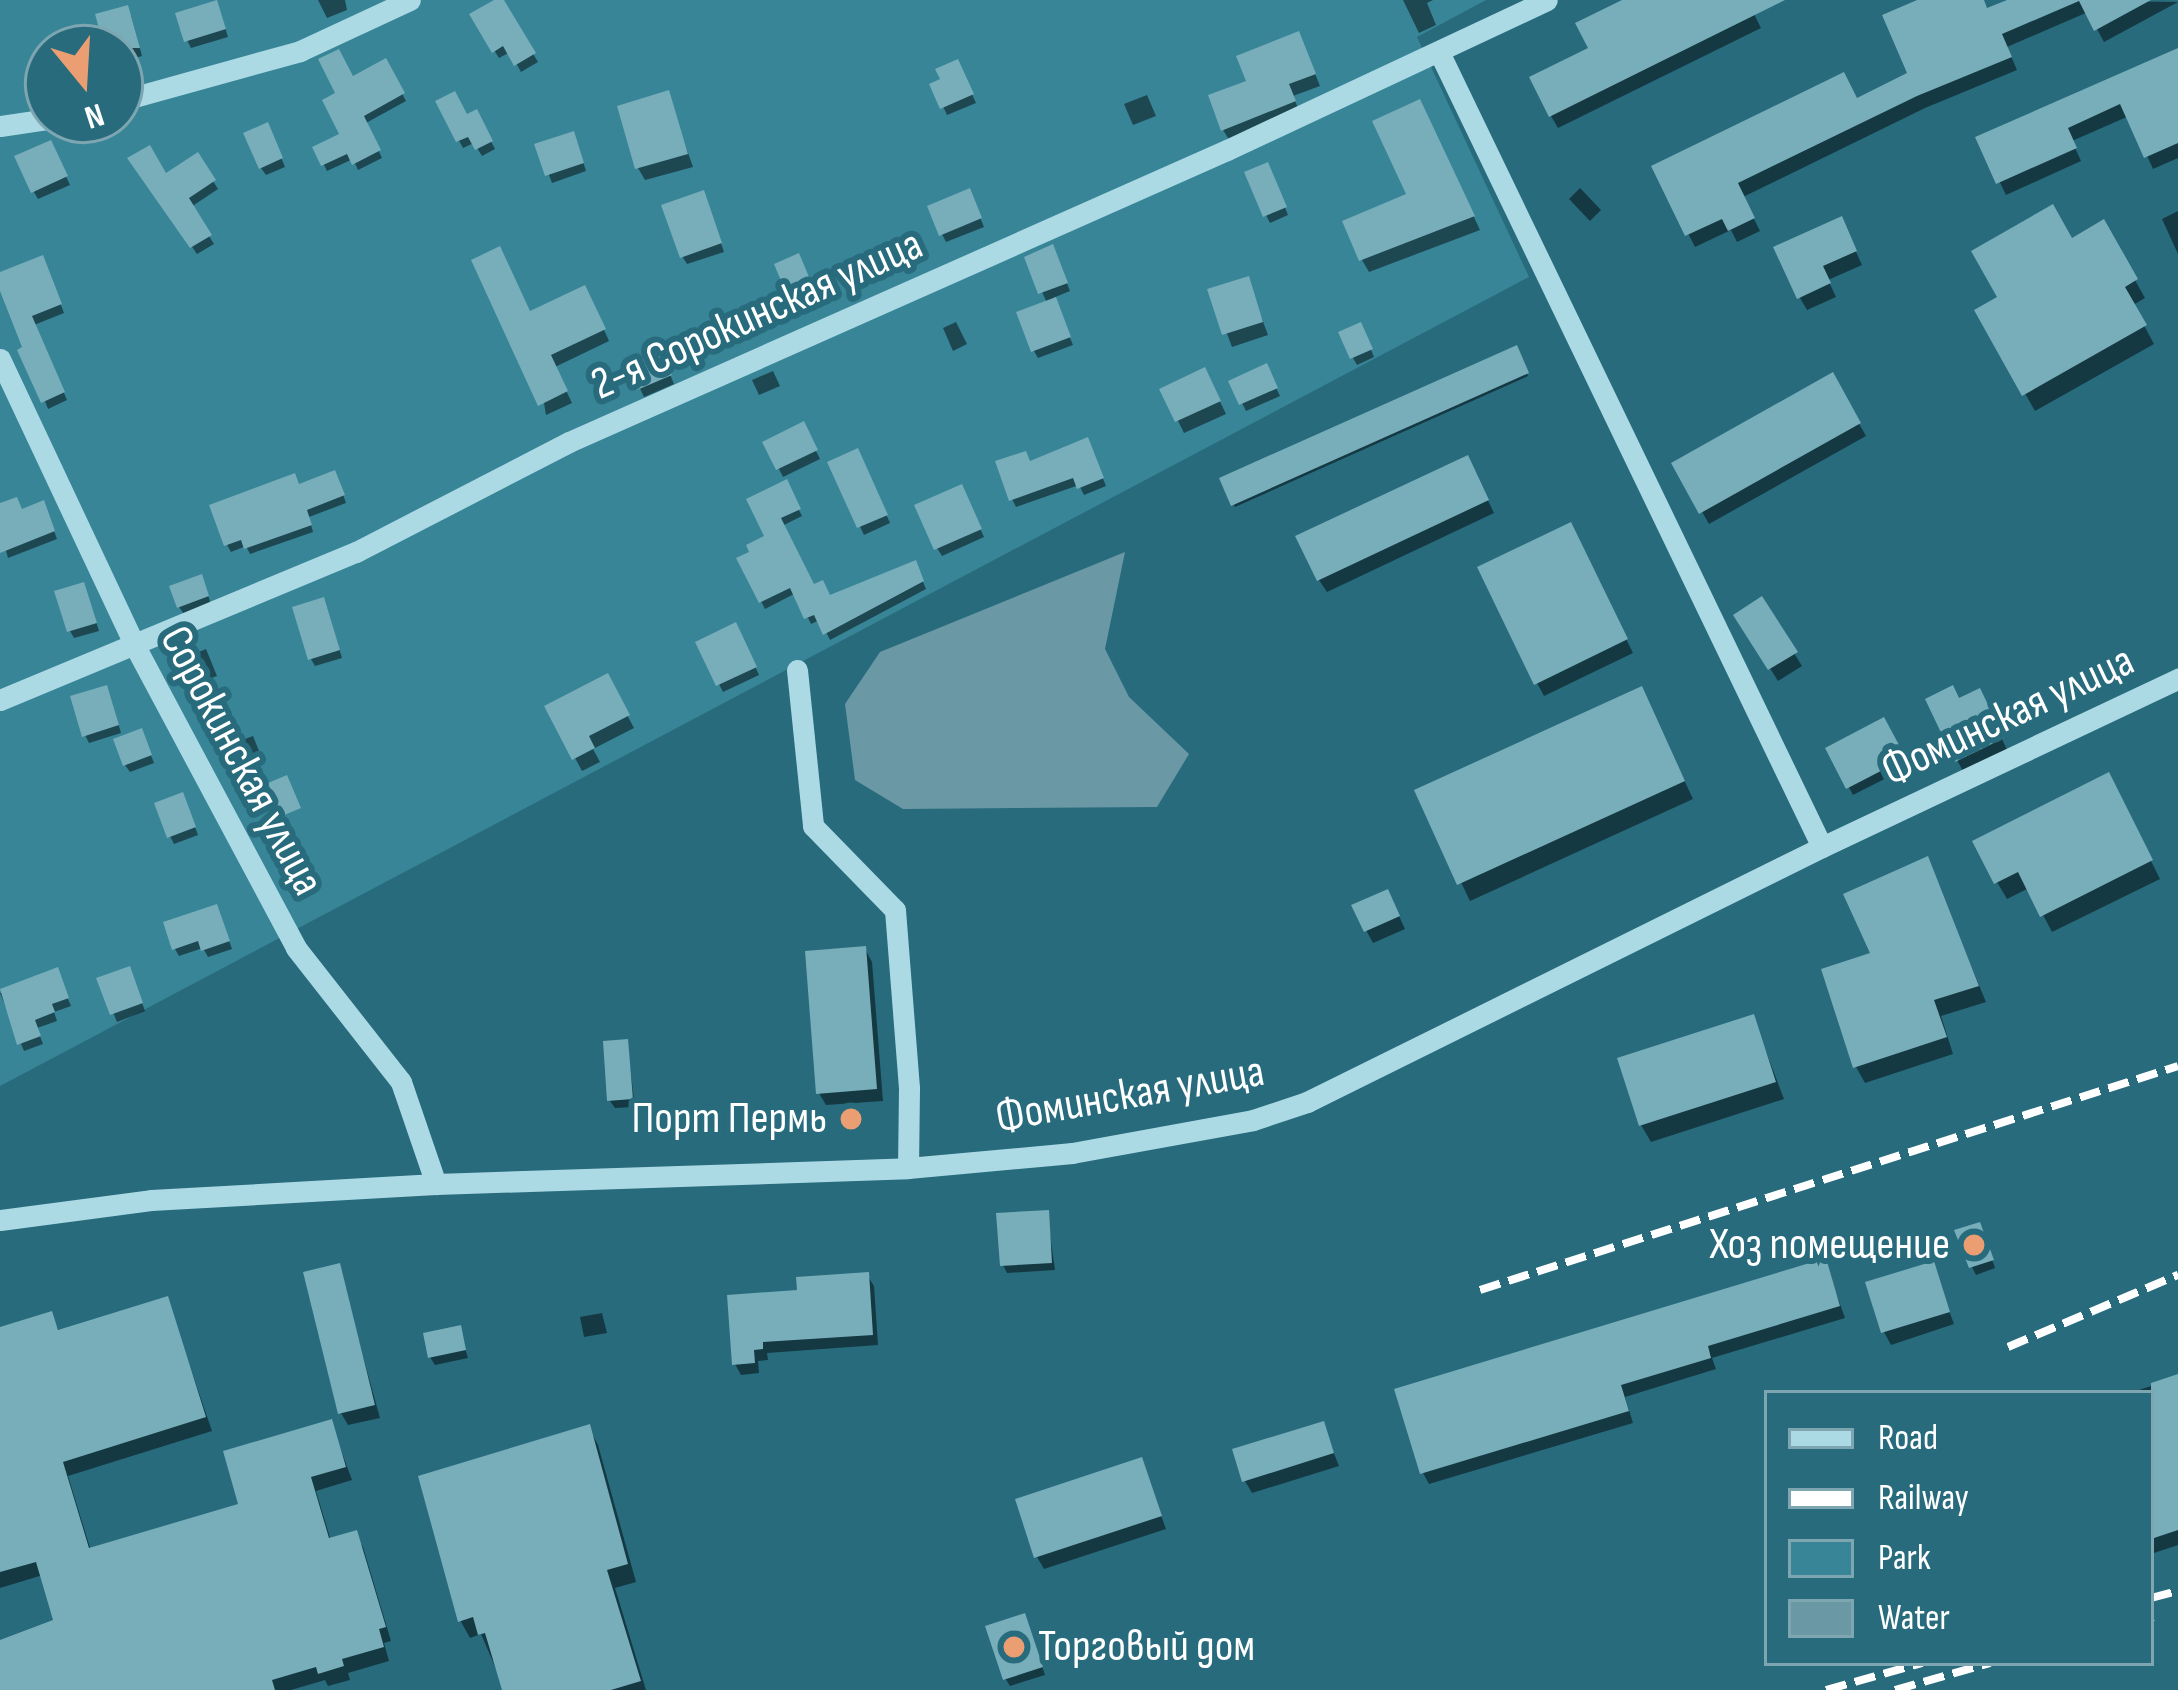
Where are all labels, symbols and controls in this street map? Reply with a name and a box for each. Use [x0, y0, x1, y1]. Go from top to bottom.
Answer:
north arrow [24, 24, 144, 144]
text: N [80, 94, 109, 137]
street label: 2-я Сорокинская улица [583, 218, 931, 412]
street label: Сорокинская улица [148, 617, 334, 905]
street label: Фоминская улица [1874, 634, 2142, 798]
street label: Фоминская улица [992, 1045, 1268, 1145]
place label: Порт Пермь [631, 1092, 827, 1146]
marker: Порт Пермь [838, 1106, 864, 1132]
place label: Хоз помещение [1710, 1218, 1950, 1272]
marker: Хоз помещение [1961, 1232, 1987, 1258]
legend [1764, 1390, 2154, 1666]
text: Road [1878, 1417, 1938, 1460]
text: Railway [1878, 1477, 1969, 1520]
text: Park [1878, 1537, 1931, 1580]
text: Water [1878, 1597, 1950, 1640]
place label: Торговый дом [1038, 1620, 1255, 1674]
marker: Торговый дом [1001, 1634, 1027, 1660]

